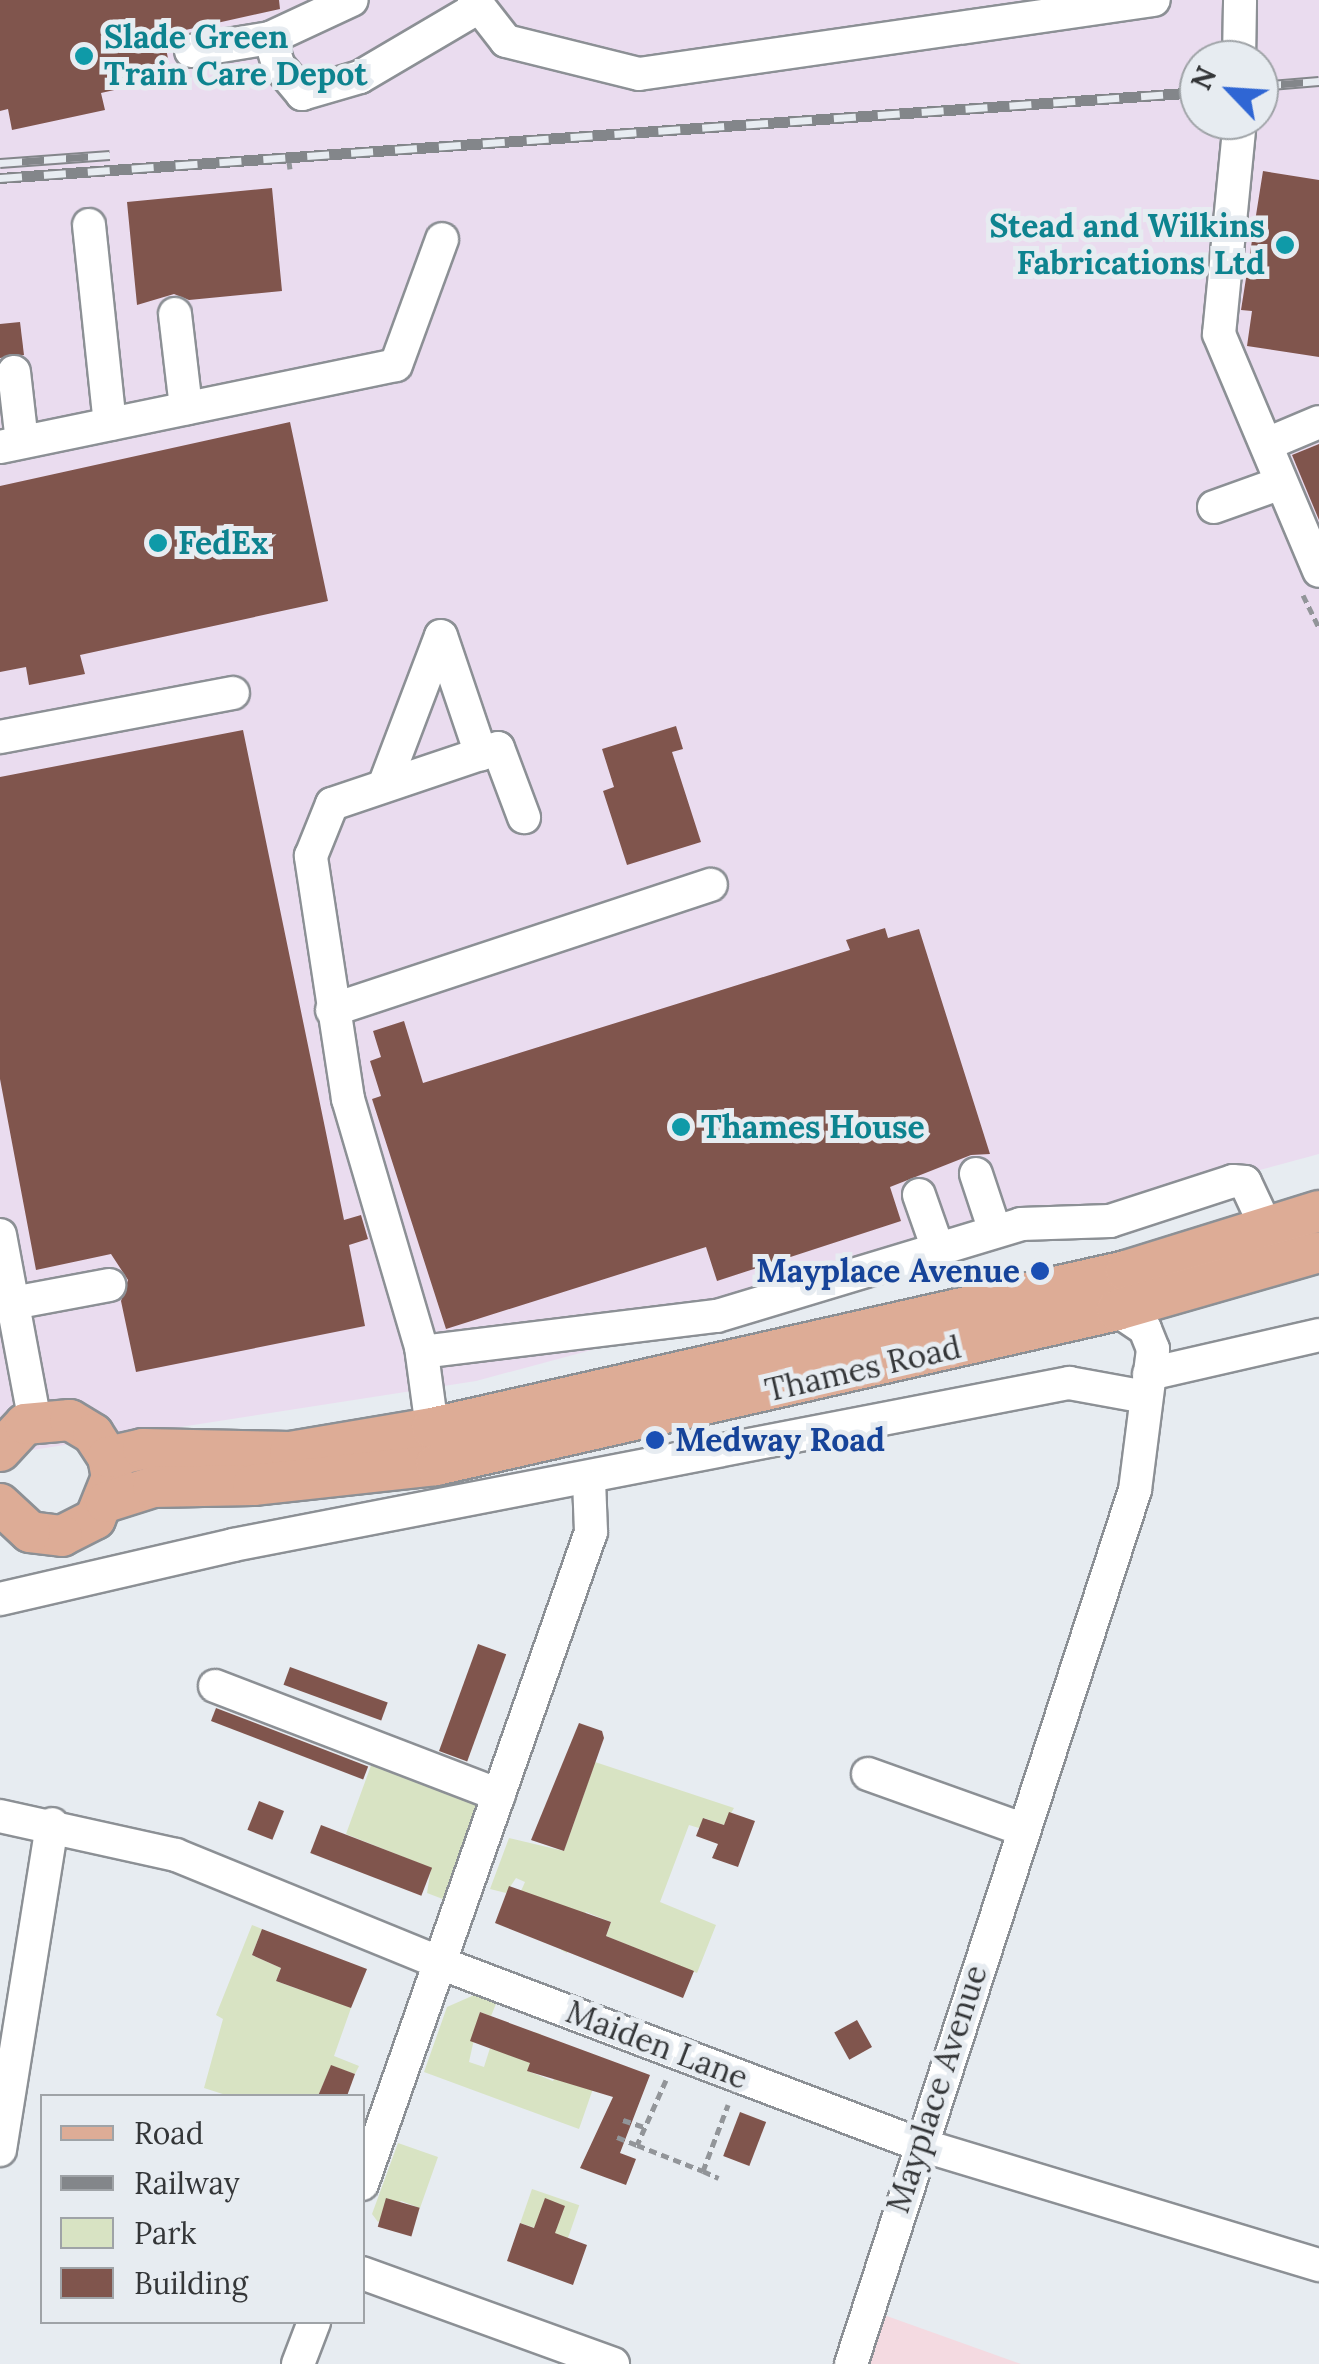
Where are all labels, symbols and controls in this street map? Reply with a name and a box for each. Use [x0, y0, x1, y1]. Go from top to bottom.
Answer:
place label: Slade Green Train Care Depot [104, 19, 368, 94]
north arrow [1179, 40, 1279, 140]
marker: Slade Green Train Care Depot [73, 45, 95, 67]
text: N [1183, 61, 1225, 96]
place label: Stead and Wilkins Fabrications Ltd [989, 208, 1265, 283]
marker: Stead and Wilkins Fabrications Ltd [1274, 234, 1296, 256]
place label: FedEx [178, 524, 268, 562]
marker: FedEx [147, 532, 169, 554]
place label: Thames House [701, 1108, 925, 1146]
marker: Thames House [670, 1116, 692, 1138]
place label: Mayplace Avenue [756, 1252, 1020, 1290]
marker: Mayplace Avenue [1029, 1260, 1051, 1282]
street label: Thames Road [761, 1328, 965, 1410]
place label: Medway Road [675, 1421, 885, 1459]
marker: Medway Road [644, 1429, 666, 1451]
street label: Mayplace Avenue [879, 1960, 995, 2218]
street label: Maiden Lane [561, 1993, 753, 2097]
legend [40, 2094, 365, 2324]
text: Road [134, 2114, 204, 2152]
text: Railway [134, 2164, 240, 2202]
text: Park [134, 2214, 196, 2252]
text: Building [134, 2264, 248, 2302]

